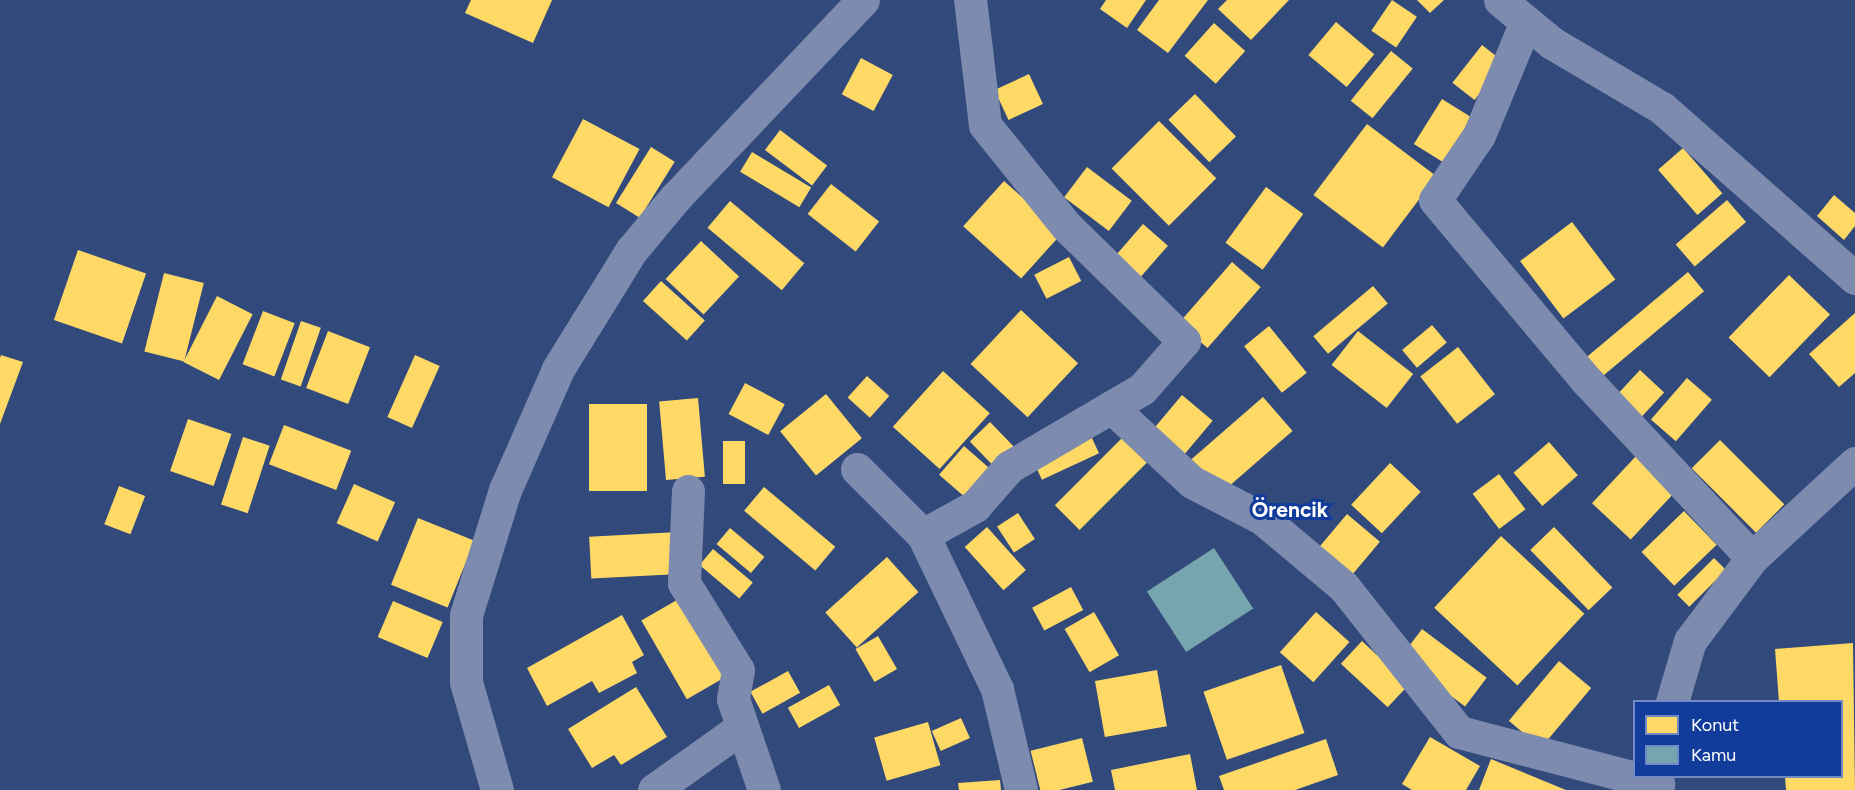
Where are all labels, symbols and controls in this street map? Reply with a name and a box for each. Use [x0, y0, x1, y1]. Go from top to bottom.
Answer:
district label: Örencik [1252, 497, 1328, 523]
legend [1633, 700, 1843, 778]
text: Konut [1691, 714, 1739, 736]
text: Kamu [1691, 744, 1736, 766]

